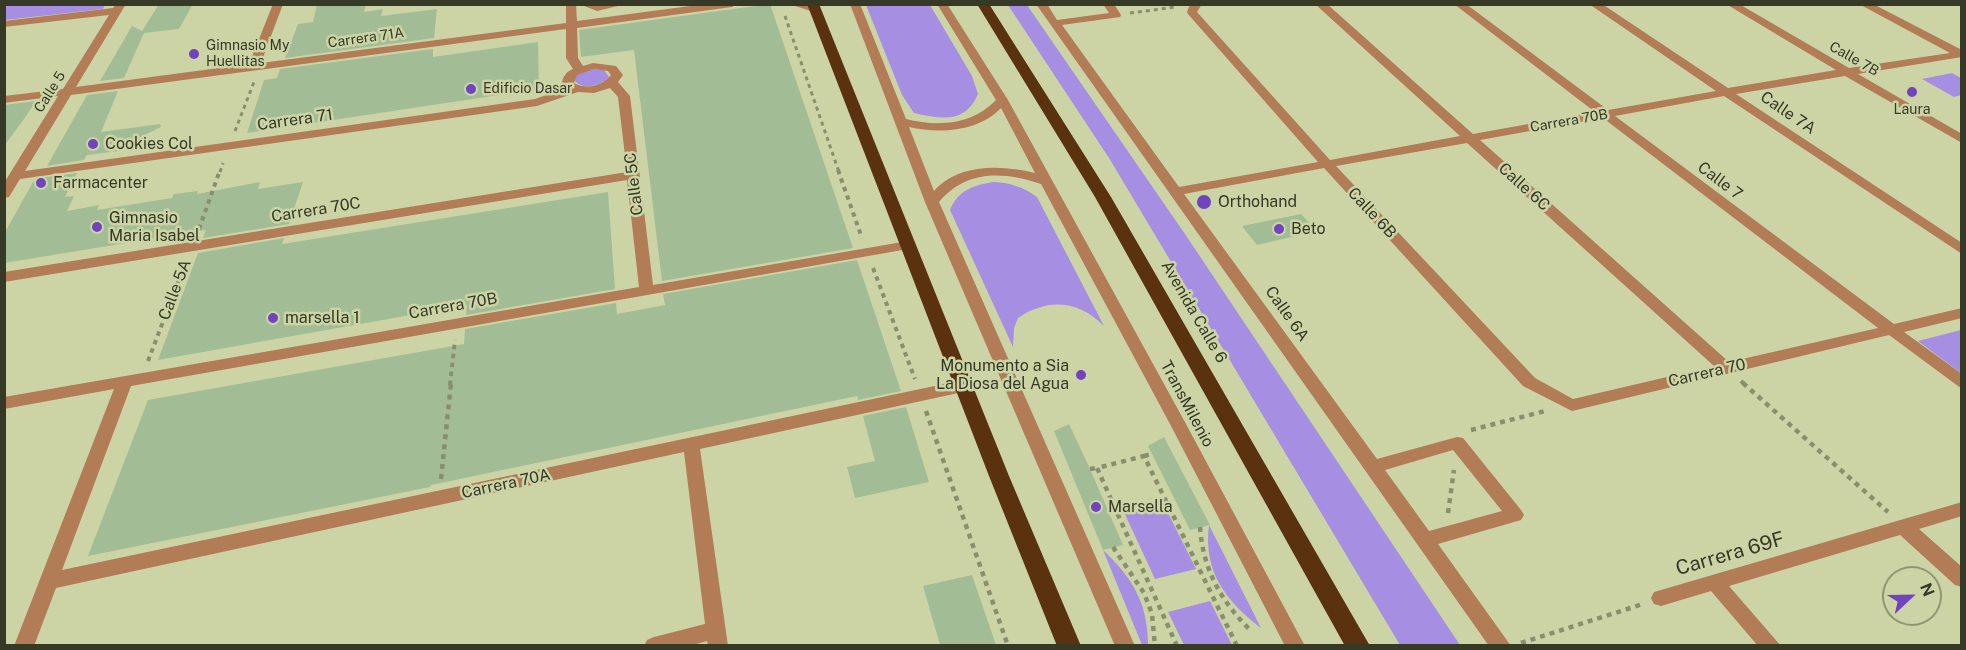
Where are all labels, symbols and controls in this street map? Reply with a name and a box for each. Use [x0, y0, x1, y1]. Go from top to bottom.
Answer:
street label: Carrera 71A [327, 24, 405, 52]
place label: Gimnasio My Huellitas [206, 38, 289, 70]
street label: Calle 7B [1826, 38, 1882, 80]
marker: Gimnasio My Huellitas [187, 47, 201, 61]
street label: Calle 5 [31, 68, 69, 116]
place label: Edificio Dasar [483, 81, 573, 97]
marker: Edificio Dasar [464, 82, 478, 96]
marker: Laura [1905, 85, 1919, 99]
street label: Calle 7A [1757, 88, 1819, 138]
place label: Laura [1894, 102, 1930, 118]
street label: Carrera 71 [256, 105, 334, 135]
street label: Carrera 70B [1529, 106, 1609, 136]
place label: Cookies Col [105, 134, 193, 154]
marker: Cookies Col [86, 137, 100, 151]
street label: Calle 5C [621, 152, 647, 216]
street label: Calle 7 [1694, 158, 1746, 204]
street label: Calle 6C [1494, 159, 1554, 215]
place label: Farmacenter [53, 173, 148, 193]
marker: Farmacenter [34, 176, 48, 190]
street label: Calle 6B [1344, 184, 1400, 242]
place label: Orthohand [1218, 192, 1297, 212]
street label: Carrera 70C [270, 193, 362, 227]
marker: Orthohand [1195, 193, 1213, 211]
place label: Gimnasio Maria Isabel [109, 208, 200, 246]
place label: Beto [1291, 219, 1326, 239]
marker: Gimnasio Maria Isabel [90, 220, 104, 234]
marker: Beto [1272, 222, 1286, 236]
street label: Calle 5A [155, 257, 195, 323]
street label: Avenida Calle 6 [1157, 258, 1231, 366]
street label: Calle 6A [1261, 283, 1313, 345]
street label: Carrera 70B [407, 289, 499, 323]
place label: marsella 1 [285, 308, 360, 328]
marker: marsella 1 [266, 311, 280, 325]
street label: Carrera 70 [1666, 355, 1748, 391]
place label: Monumento a Sia La Diosa del Agua [936, 356, 1069, 394]
street label: TransMilenio [1156, 358, 1218, 450]
marker: Monumento a Sia La Diosa del Agua [1074, 368, 1088, 382]
street label: Carrera 70A [460, 465, 552, 503]
place label: Marsella [1108, 497, 1173, 517]
marker: Marsella [1089, 500, 1103, 514]
street label: Carrera 69F [1673, 527, 1787, 581]
north arrow [1882, 566, 1942, 626]
text: N [1916, 580, 1938, 599]

